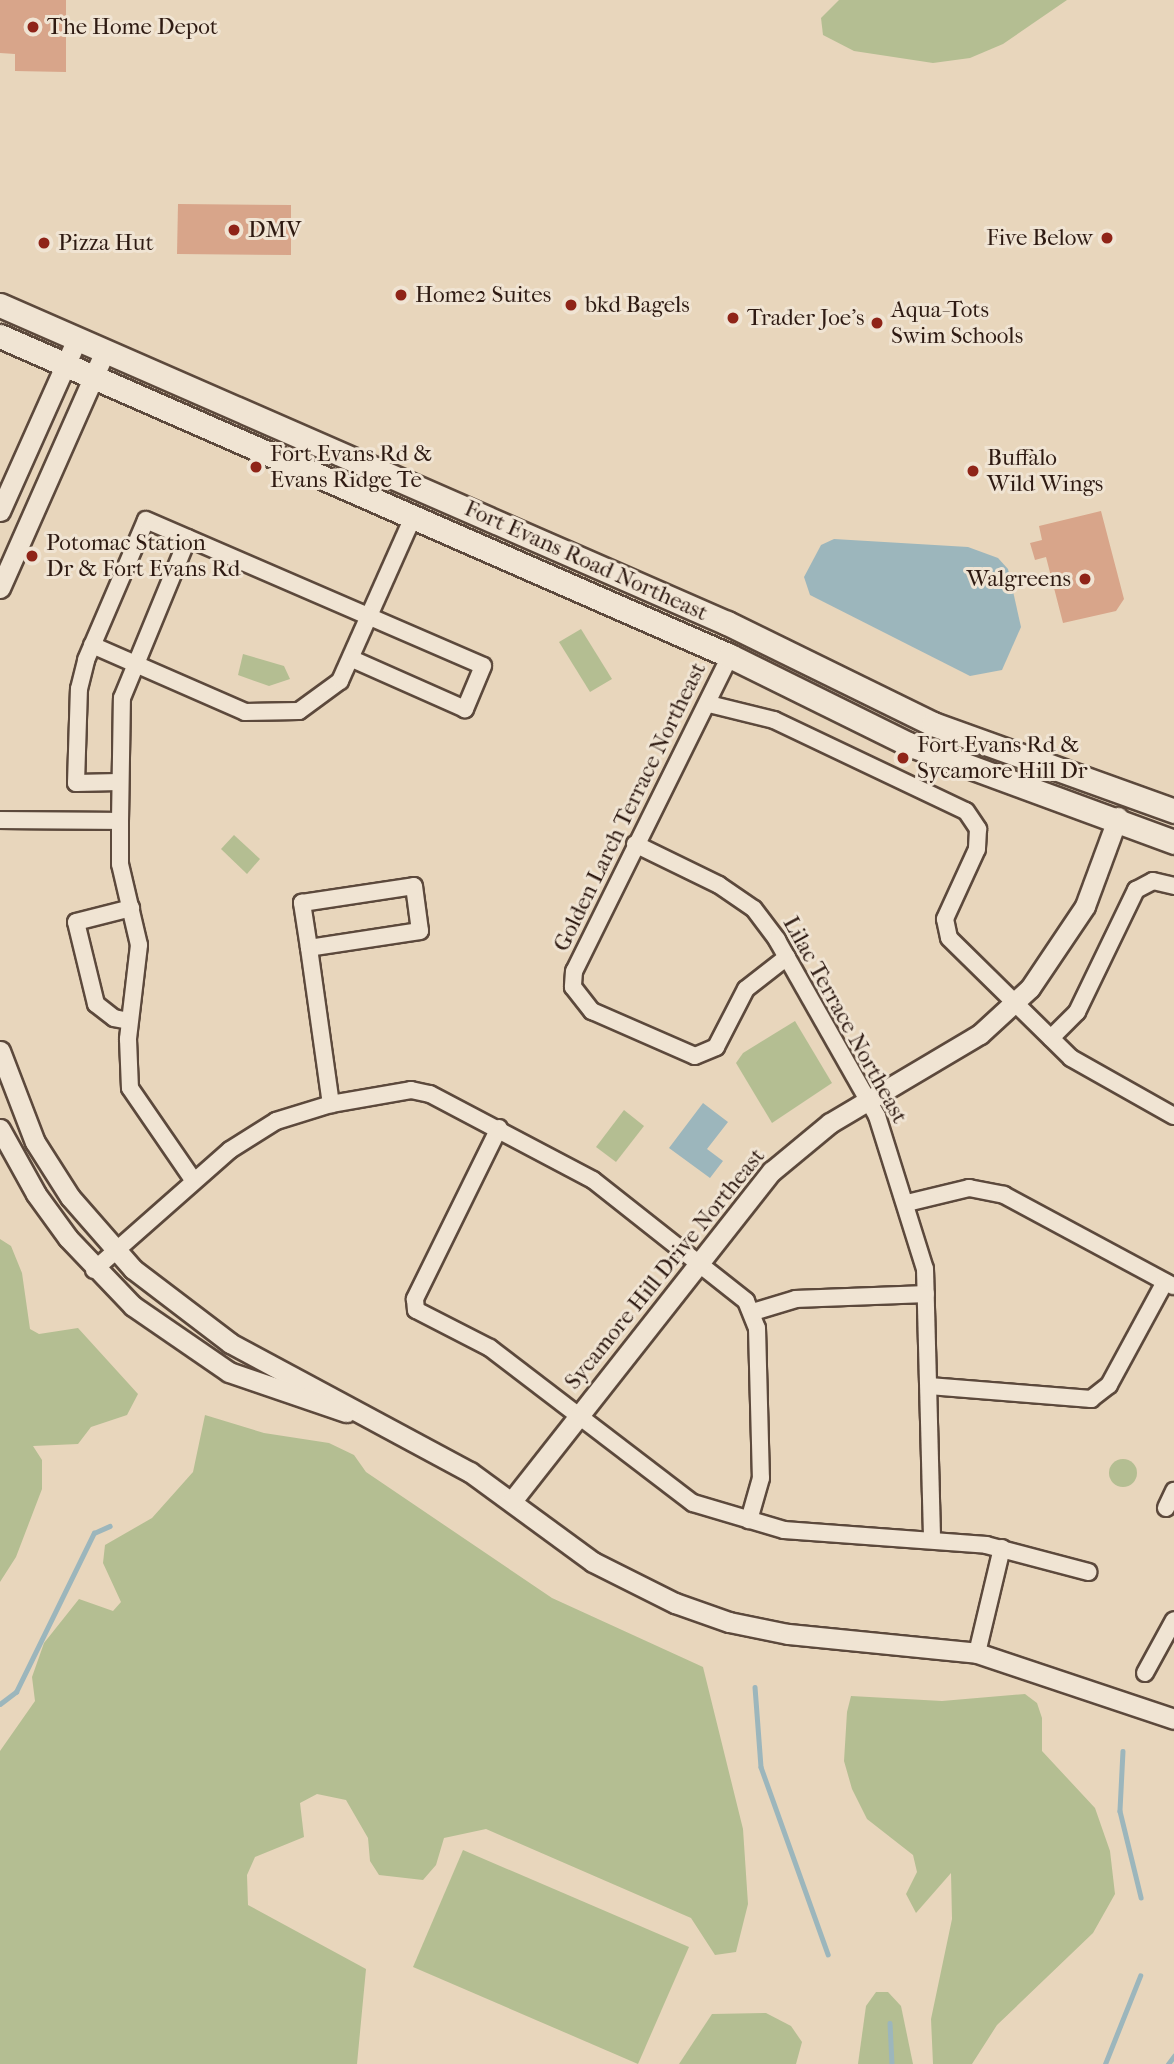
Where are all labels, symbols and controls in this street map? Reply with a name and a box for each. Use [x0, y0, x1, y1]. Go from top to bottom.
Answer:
place label: The Home Depot [47, 13, 218, 41]
marker: The Home Depot [25, 19, 41, 35]
place label: DMV [248, 216, 301, 244]
marker: DMV [226, 222, 242, 238]
place label: Five Below [986, 224, 1093, 252]
place label: Pizza Hut [58, 229, 154, 257]
marker: Five Below [1099, 230, 1115, 246]
marker: Pizza Hut [36, 235, 52, 251]
place label: Home2 Suites [415, 281, 551, 309]
marker: Home2 Suites [393, 287, 409, 303]
place label: bkd Bagels [585, 291, 690, 319]
place label: Aqua-Tots Swim Schools [891, 296, 1023, 350]
marker: bkd Bagels [563, 297, 579, 313]
place label: Trader Joe's [747, 304, 864, 332]
marker: Trader Joe's [725, 310, 741, 326]
marker: Aqua-Tots Swim Schools [869, 315, 885, 331]
place label: Fort Evans Rd & Evans Ridge Te [270, 440, 432, 494]
place label: Buffalo Wild Wings [987, 444, 1103, 498]
marker: Fort Evans Rd & Evans Ridge Te [248, 459, 264, 475]
marker: Buffalo Wild Wings [965, 463, 981, 479]
street label: Fort Evans Road Northeast [460, 495, 712, 627]
place label: Potomac Station Dr & Fort Evans Rd [46, 529, 240, 583]
marker: Potomac Station Dr & Fort Evans Rd [24, 548, 40, 564]
place label: Walgreens [966, 565, 1071, 593]
marker: Walgreens [1077, 571, 1093, 587]
street label: Golden Larch Terrace Northeast [548, 658, 712, 956]
place label: Fort Evans Rd & Sycamore Hill Dr [917, 731, 1088, 785]
marker: Fort Evans Rd & Sycamore Hill Dr [895, 750, 911, 766]
street label: Lilac Terrace Northeast [777, 912, 913, 1128]
street label: Sycamore Hill Drive Northeast [559, 1143, 771, 1395]

